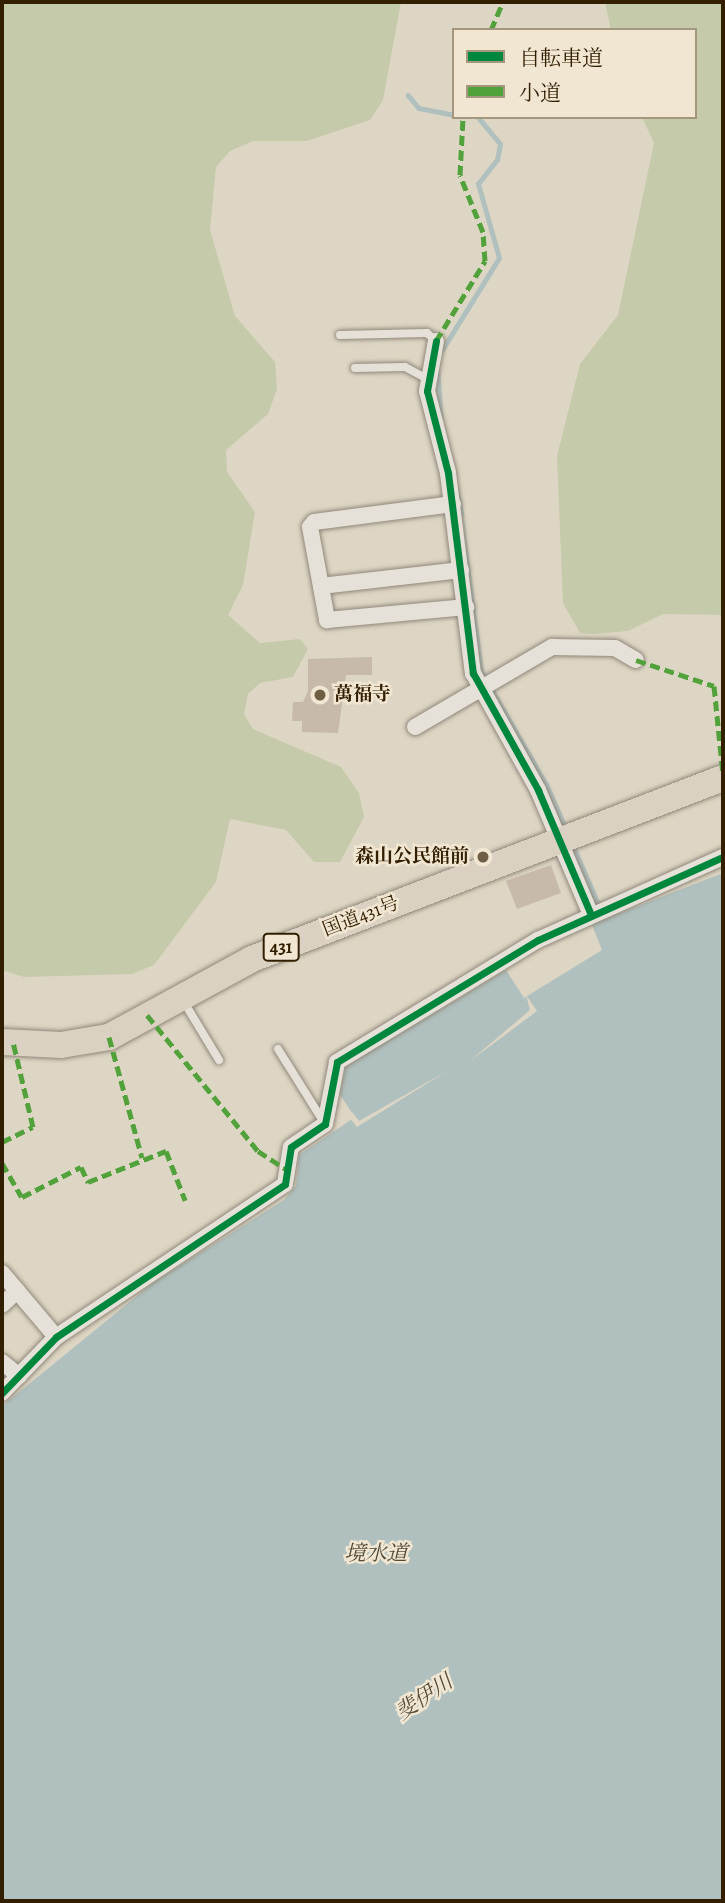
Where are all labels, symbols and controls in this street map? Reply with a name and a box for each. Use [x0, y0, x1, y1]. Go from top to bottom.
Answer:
legend [452, 28, 697, 119]
text: 自転車道 [519, 44, 603, 72]
text: 小道 [519, 79, 561, 107]
place label: 萬福寺 [334, 684, 391, 706]
marker: 萬福寺 [312, 687, 328, 703]
place label: 森山公民館前 [355, 846, 469, 868]
marker: 森山公民館前 [475, 849, 491, 865]
street label: 国道431号 [320, 892, 402, 942]
road number: 431 [262, 932, 300, 962]
water label: 境水道 [345, 1540, 407, 1566]
water label: 斐伊川 [391, 1669, 457, 1725]

